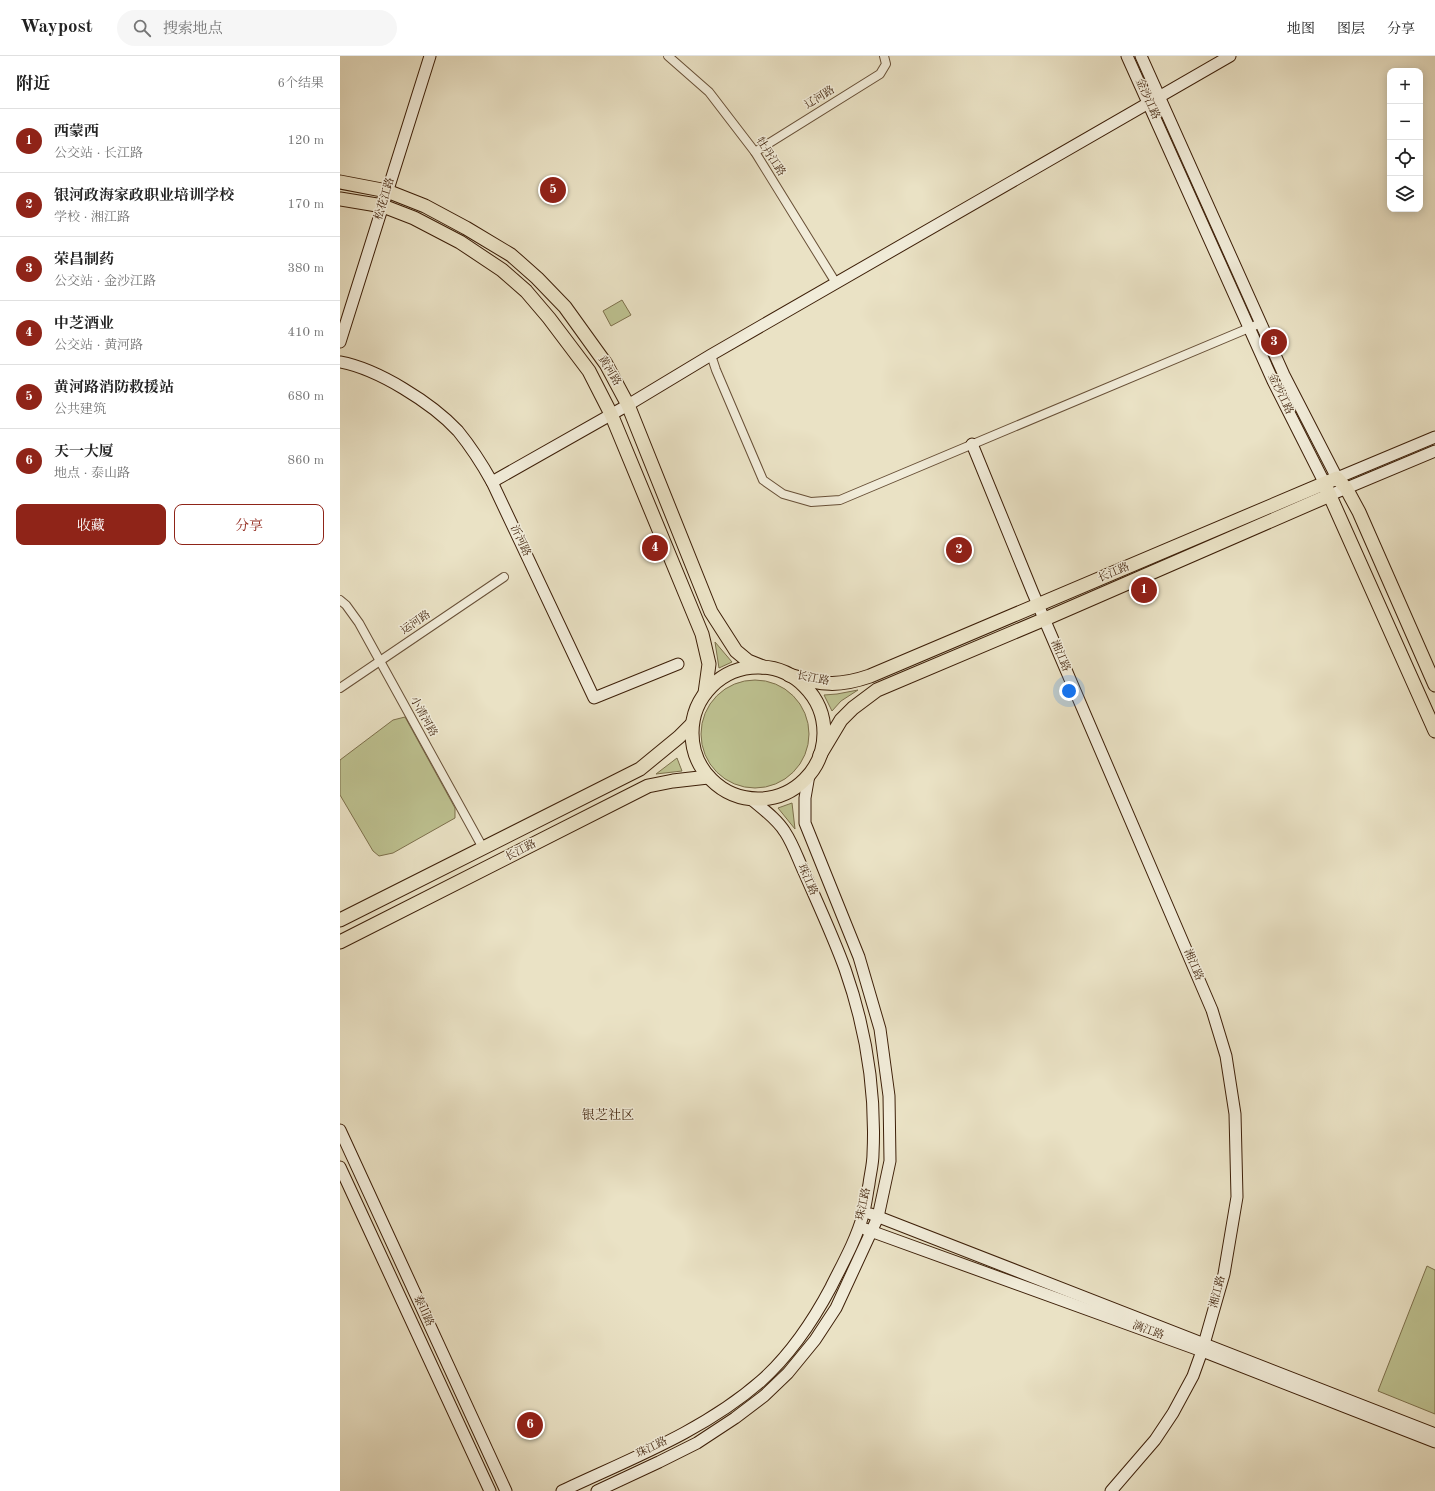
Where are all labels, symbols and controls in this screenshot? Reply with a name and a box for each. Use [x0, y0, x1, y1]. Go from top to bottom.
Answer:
search box [117, 10, 397, 46]
icon: search [131, 17, 153, 39]
text: Waypost [20, 18, 93, 37]
text: 搜索地点 [163, 22, 223, 37]
text: 地图 [1287, 22, 1315, 36]
text: 图层 [1337, 22, 1365, 36]
text: 分享 [1387, 22, 1415, 36]
map controls [1387, 68, 1423, 212]
button: + [1387, 68, 1423, 104]
text: 附近 [16, 76, 50, 93]
street label: 金沙江路 [1133, 76, 1163, 121]
text: 6个结果 [277, 77, 324, 90]
street label: 辽河路 [802, 83, 837, 111]
button: − [1387, 104, 1423, 140]
text: 西蒙西 [54, 125, 99, 140]
text: 1 [25, 134, 33, 147]
text: 120 m [287, 134, 324, 147]
street label: 牡丹江路 [753, 134, 788, 178]
button: locate [1387, 140, 1423, 176]
text: 公交站 · 长江路 [54, 147, 143, 160]
pin: 5 [540, 175, 566, 205]
street label: 松花江路 [371, 176, 397, 222]
button: layers [1387, 176, 1423, 212]
text: 银河政海家政职业培训学校 [54, 189, 234, 204]
text: 2 [25, 198, 33, 211]
text: 170 m [287, 198, 324, 211]
text: 学校 · 湘江路 [54, 211, 130, 224]
text: 荣昌制药 [54, 253, 114, 268]
text: 3 [25, 262, 33, 275]
text: 380 m [287, 262, 324, 275]
text: 公交站 · 金沙江路 [54, 275, 156, 288]
text: 中芝酒业 [54, 317, 114, 332]
text: 4 [25, 326, 33, 339]
text: 410 m [287, 326, 324, 339]
pin: 3 [1261, 327, 1287, 357]
text: 公交站 · 黄河路 [54, 339, 143, 352]
street label: 黄河路 [596, 353, 624, 388]
street label: 金沙江路 [1265, 371, 1296, 416]
text: 黄河路消防救援站 [54, 381, 174, 396]
text: 5 [25, 390, 33, 403]
text: 680 m [287, 390, 324, 403]
text: 公共建筑 [54, 403, 106, 416]
text: 天一大厦 [54, 445, 114, 460]
text: 6 [25, 454, 33, 467]
text: 860 m [287, 454, 324, 467]
text: 地点 · 泰山路 [54, 467, 130, 480]
button: 收藏 [16, 504, 166, 545]
button: 分享 [174, 504, 324, 545]
street label: 沂河路 [508, 523, 534, 558]
pin: 4 [642, 533, 668, 563]
pin: 2 [946, 535, 972, 565]
street label: 长江路 [1096, 560, 1131, 585]
pin: 1 [1131, 575, 1157, 605]
street label: 运河路 [398, 608, 433, 637]
street label: 湘江路 [1048, 638, 1073, 673]
street label: 长江路 [796, 668, 831, 688]
your location [1059, 681, 1079, 701]
street label: 小清河路 [408, 694, 440, 739]
street label: 长江路 [503, 837, 538, 863]
street label: 珠江路 [795, 862, 821, 897]
street label: 湘江路 [1181, 947, 1206, 982]
district label: 银芝社区 [582, 1108, 634, 1122]
street label: 珠江路 [853, 1186, 873, 1221]
street label: 湘江路 [1206, 1274, 1228, 1309]
street label: 泰山路 [411, 1293, 437, 1328]
street label: 漓江路 [1131, 1318, 1166, 1342]
pin: 6 [517, 1410, 543, 1440]
street label: 珠江路 [634, 1434, 669, 1460]

